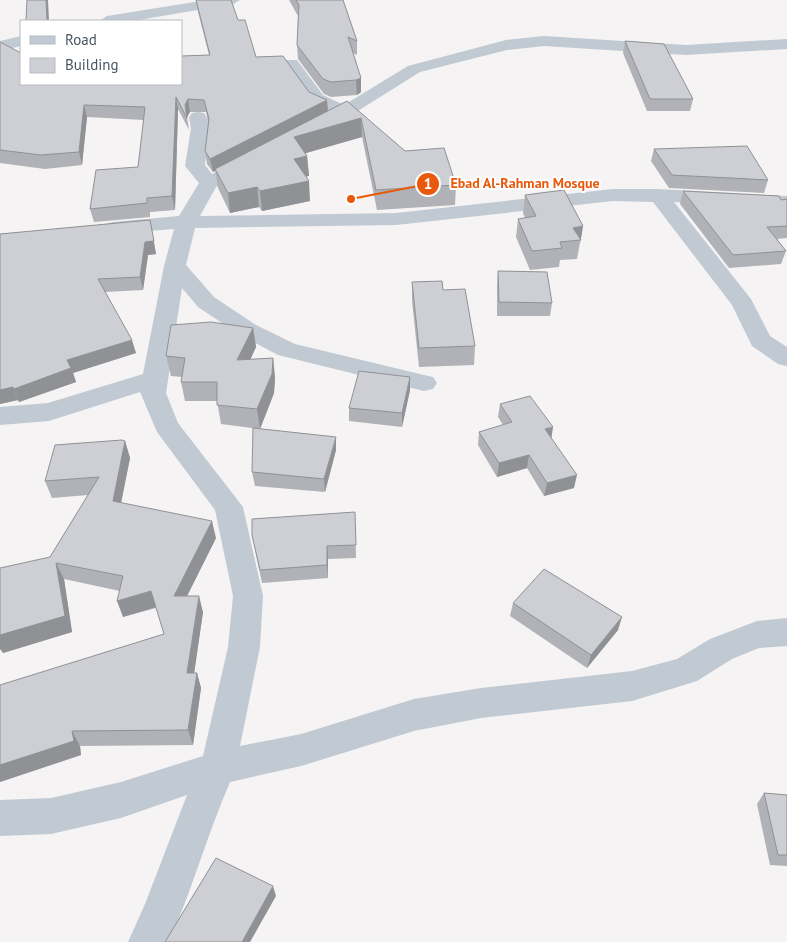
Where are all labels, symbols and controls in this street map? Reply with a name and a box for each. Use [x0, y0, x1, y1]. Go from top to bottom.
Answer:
legend [20, 20, 182, 85]
text: Road [65, 30, 97, 49]
text: Building [65, 55, 119, 74]
callout: Ebad Al-Rahman Mosque [415, 169, 610, 198]
text: 1 [424, 174, 432, 193]
text: Ebad Al-Rahman Mosque [450, 174, 600, 192]

